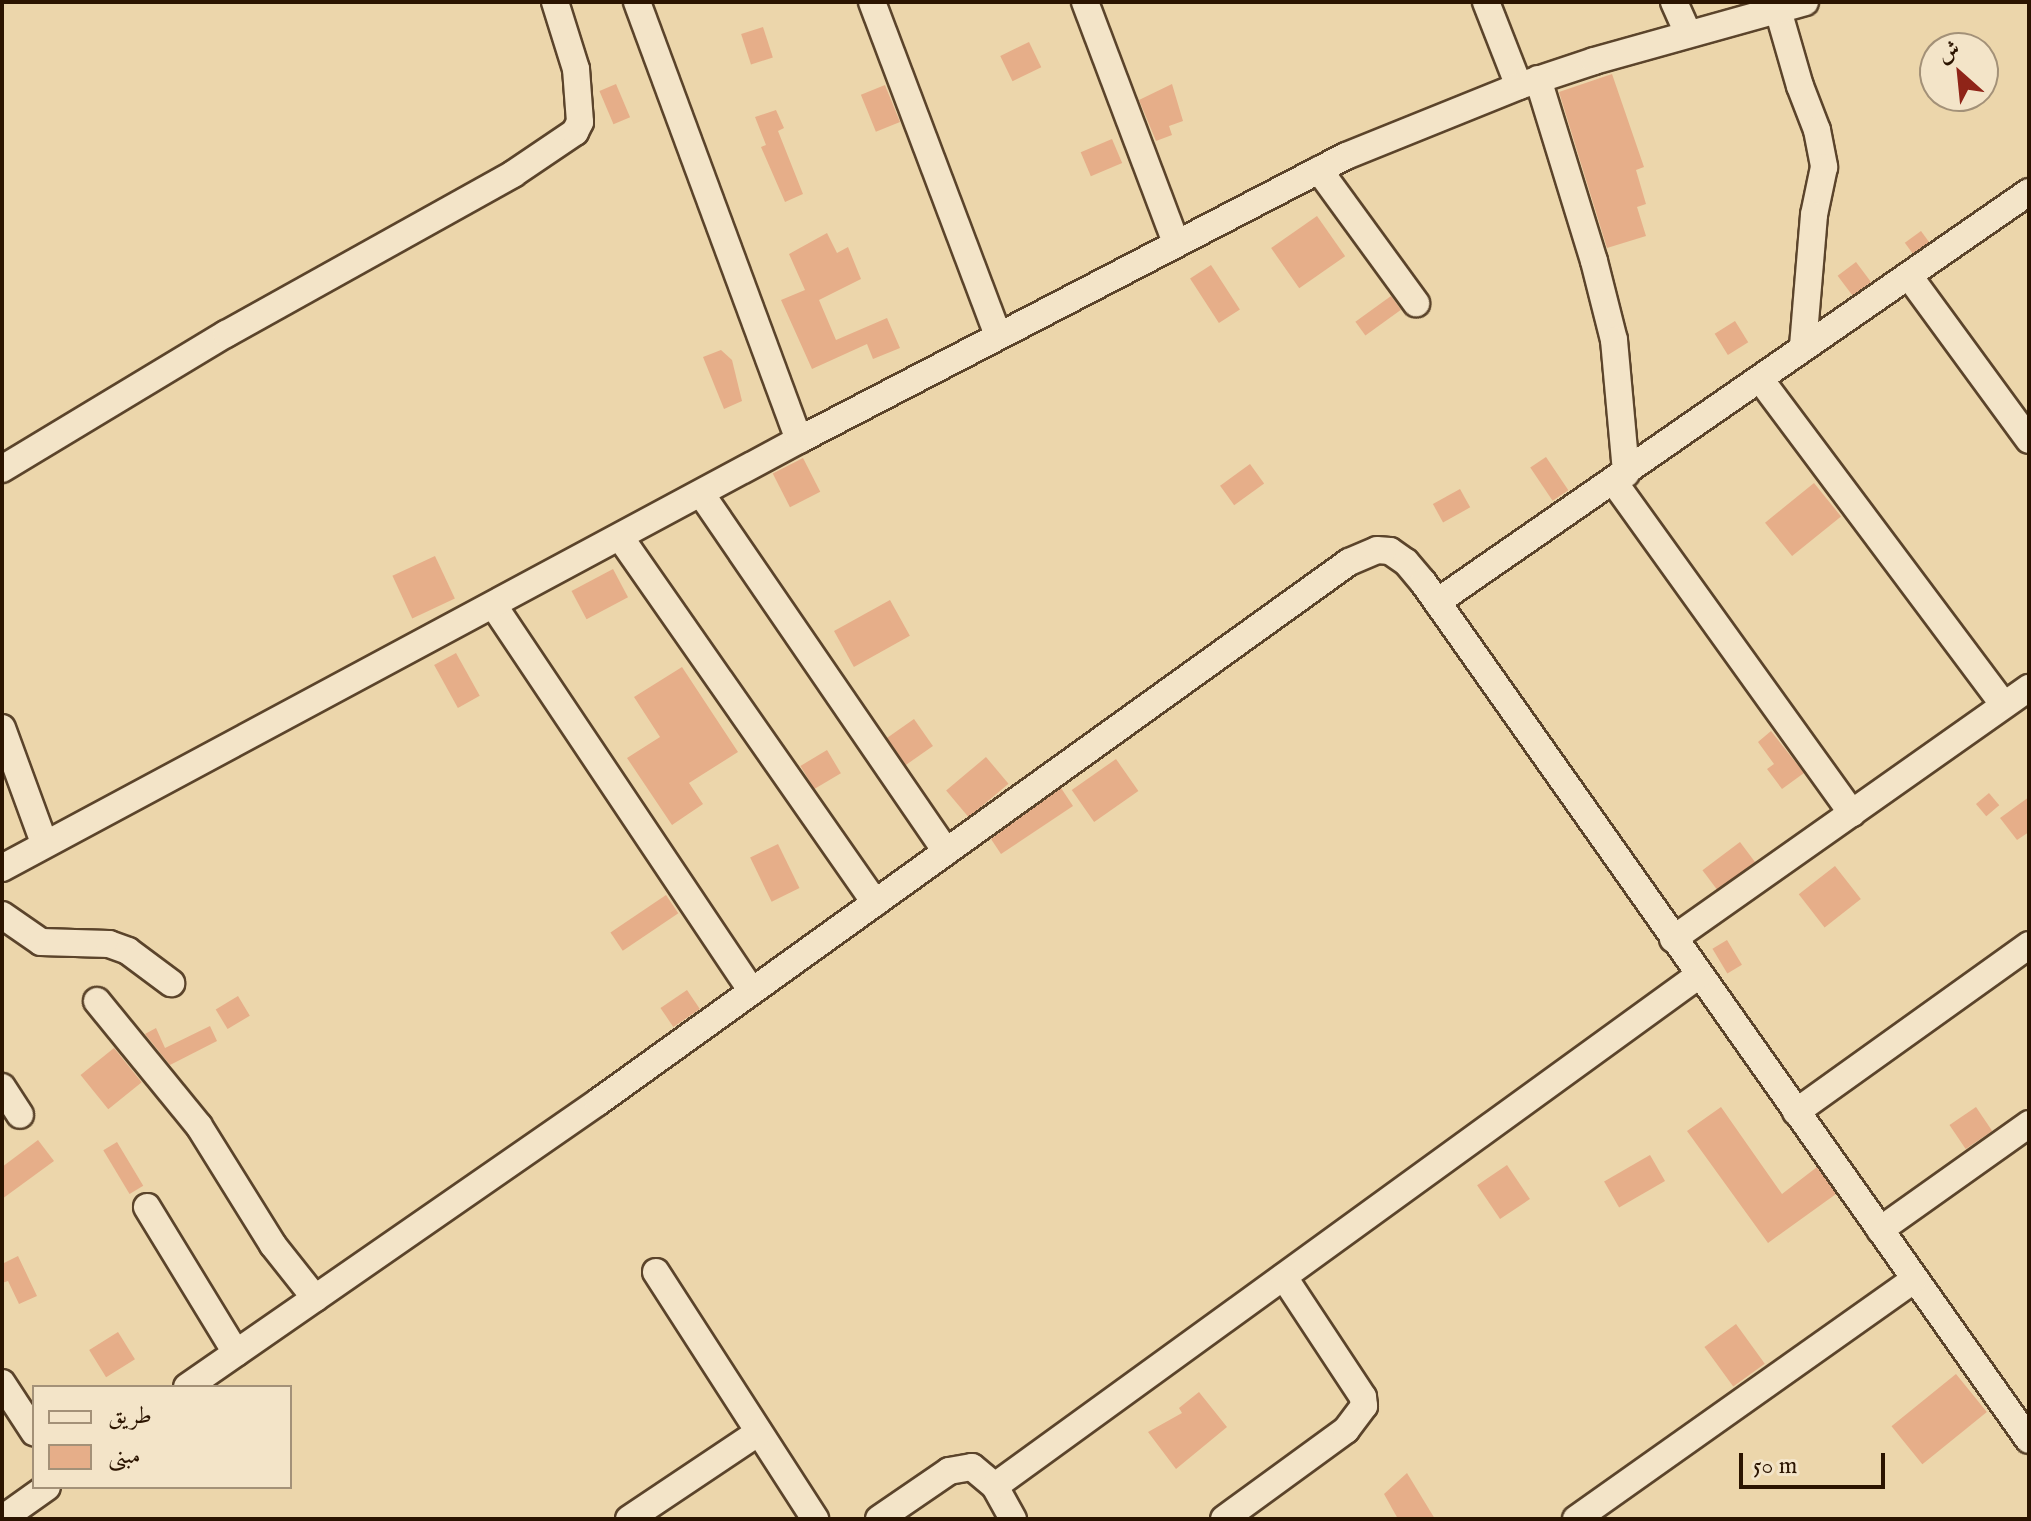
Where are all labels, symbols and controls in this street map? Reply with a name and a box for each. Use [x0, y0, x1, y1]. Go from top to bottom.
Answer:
north arrow [1919, 32, 1999, 112]
text: ش [1933, 35, 1965, 70]
legend [32, 1385, 292, 1489]
text: طريق [108, 1401, 152, 1432]
scale bar [1743, 1437, 1889, 1487]
text: مبنى [108, 1441, 141, 1472]
text: 50 m [1753, 1451, 1797, 1482]

